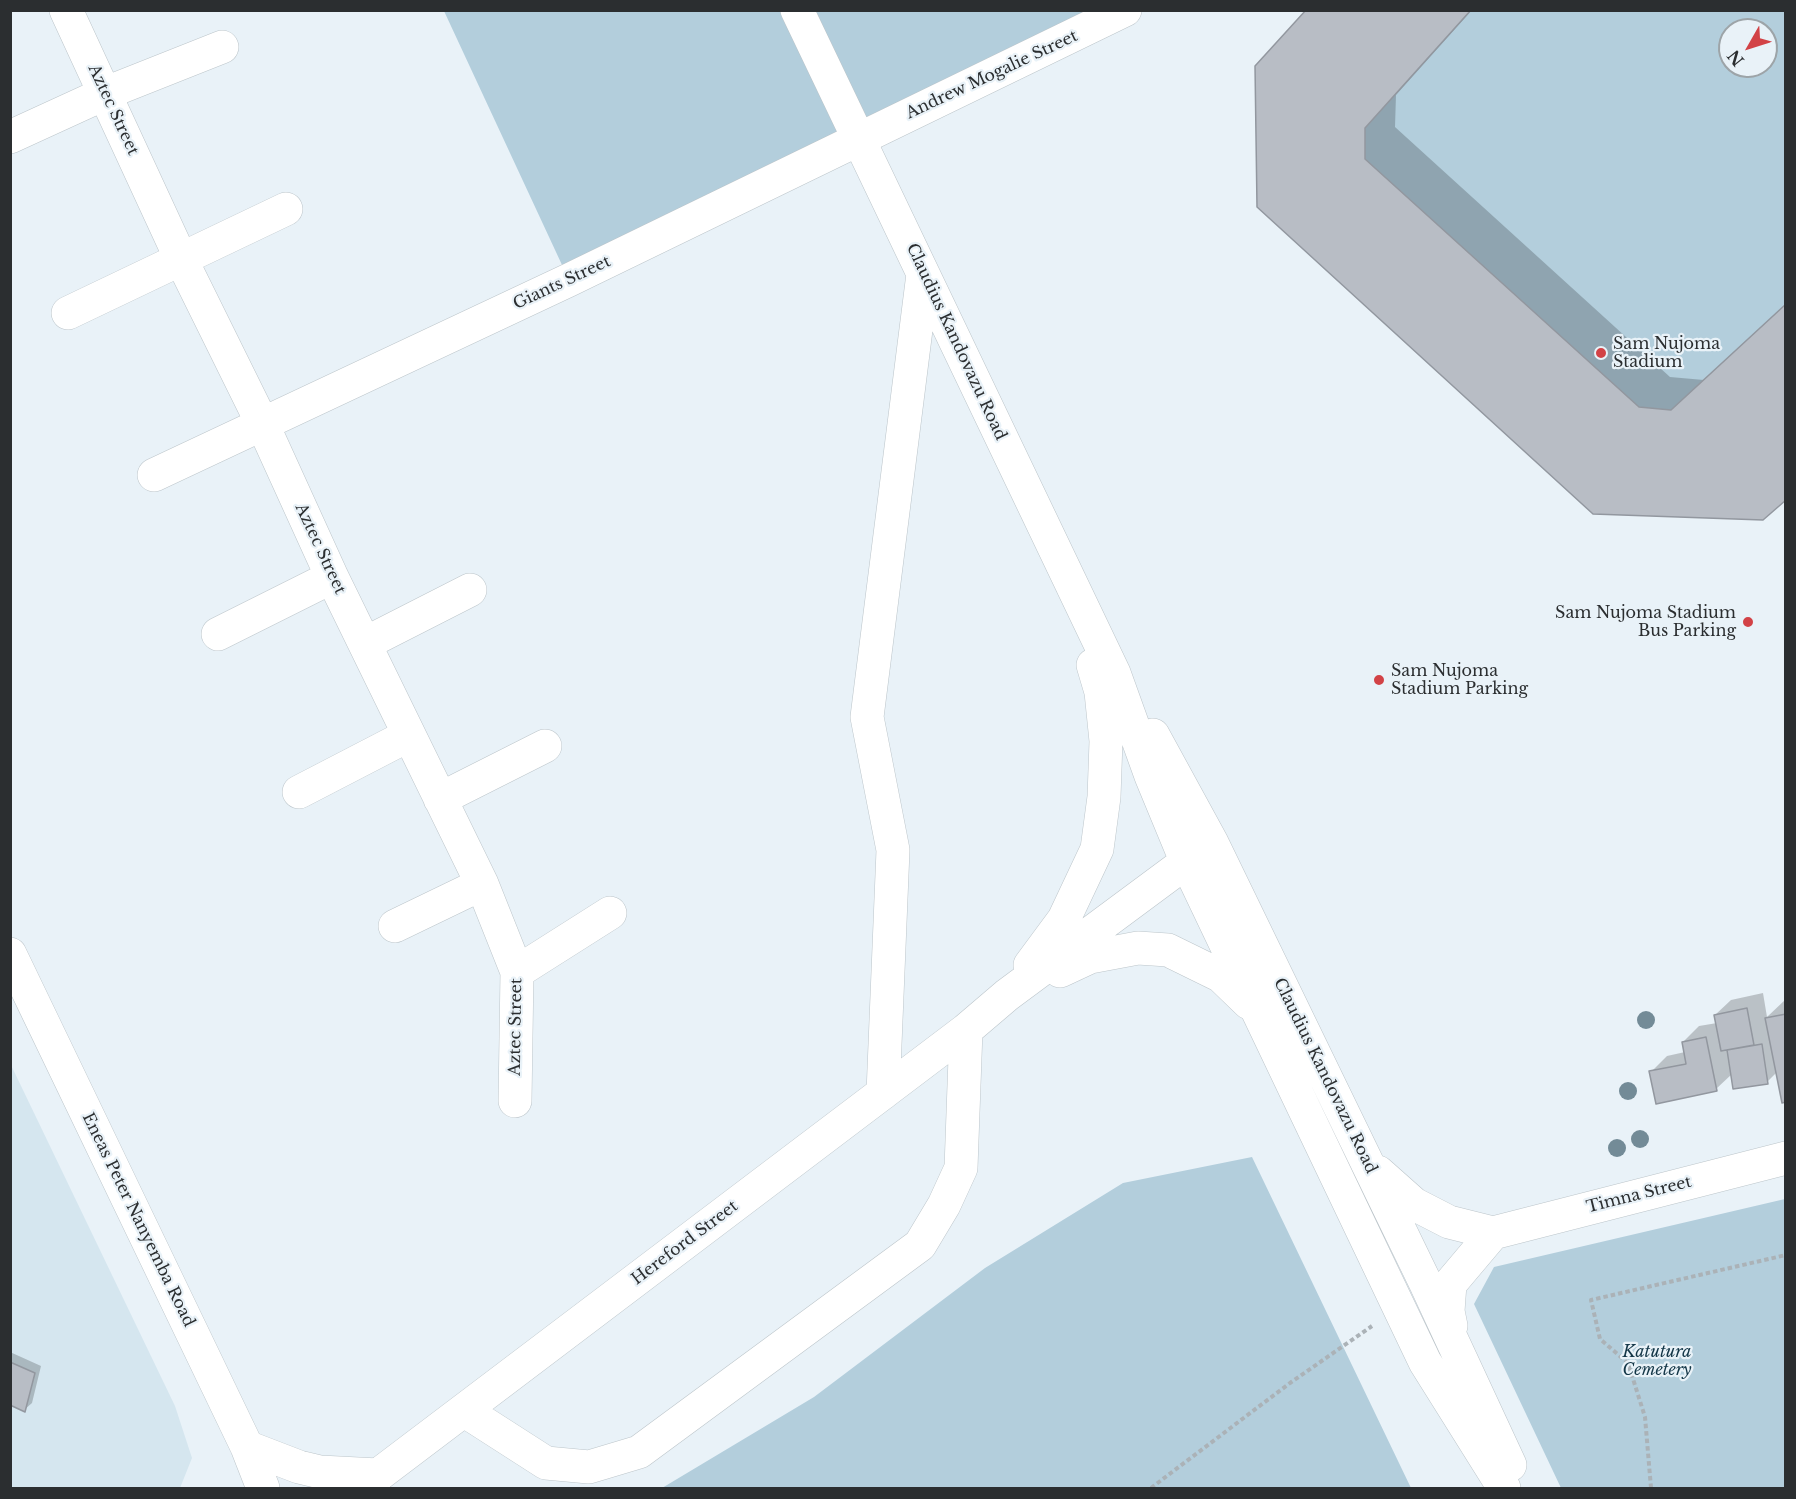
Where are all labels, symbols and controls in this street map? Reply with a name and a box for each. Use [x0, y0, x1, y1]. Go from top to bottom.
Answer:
north arrow [1718, 18, 1778, 78]
street label: Andrew Mogalie Street [903, 27, 1081, 123]
text: N [1723, 46, 1748, 70]
street label: Aztec Street [84, 62, 142, 158]
street label: Claudius Kandovazu Road [902, 241, 1010, 443]
street label: Giants Street [510, 252, 614, 314]
place label: Sam Nujoma Stadium [1613, 334, 1720, 372]
marker: Sam Nujoma Stadium [1594, 346, 1608, 360]
street label: Aztec Street [291, 501, 349, 597]
place label: Sam Nujoma Stadium Bus Parking [1555, 603, 1736, 641]
marker: Sam Nujoma Stadium Bus Parking [1741, 615, 1755, 629]
place label: Sam Nujoma Stadium Parking [1391, 661, 1528, 699]
marker: Sam Nujoma Stadium Parking [1372, 673, 1386, 687]
street label: Claudius Kandovazu Road [1269, 975, 1381, 1177]
street label: Aztec Street [506, 978, 526, 1076]
street label: Eneas Peter Nanyemba Road [78, 1110, 198, 1330]
street label: Timna Street [1584, 1173, 1694, 1217]
street label: Hereford Street [628, 1197, 742, 1289]
park label: Katutura Cemetery [1623, 1342, 1691, 1380]

